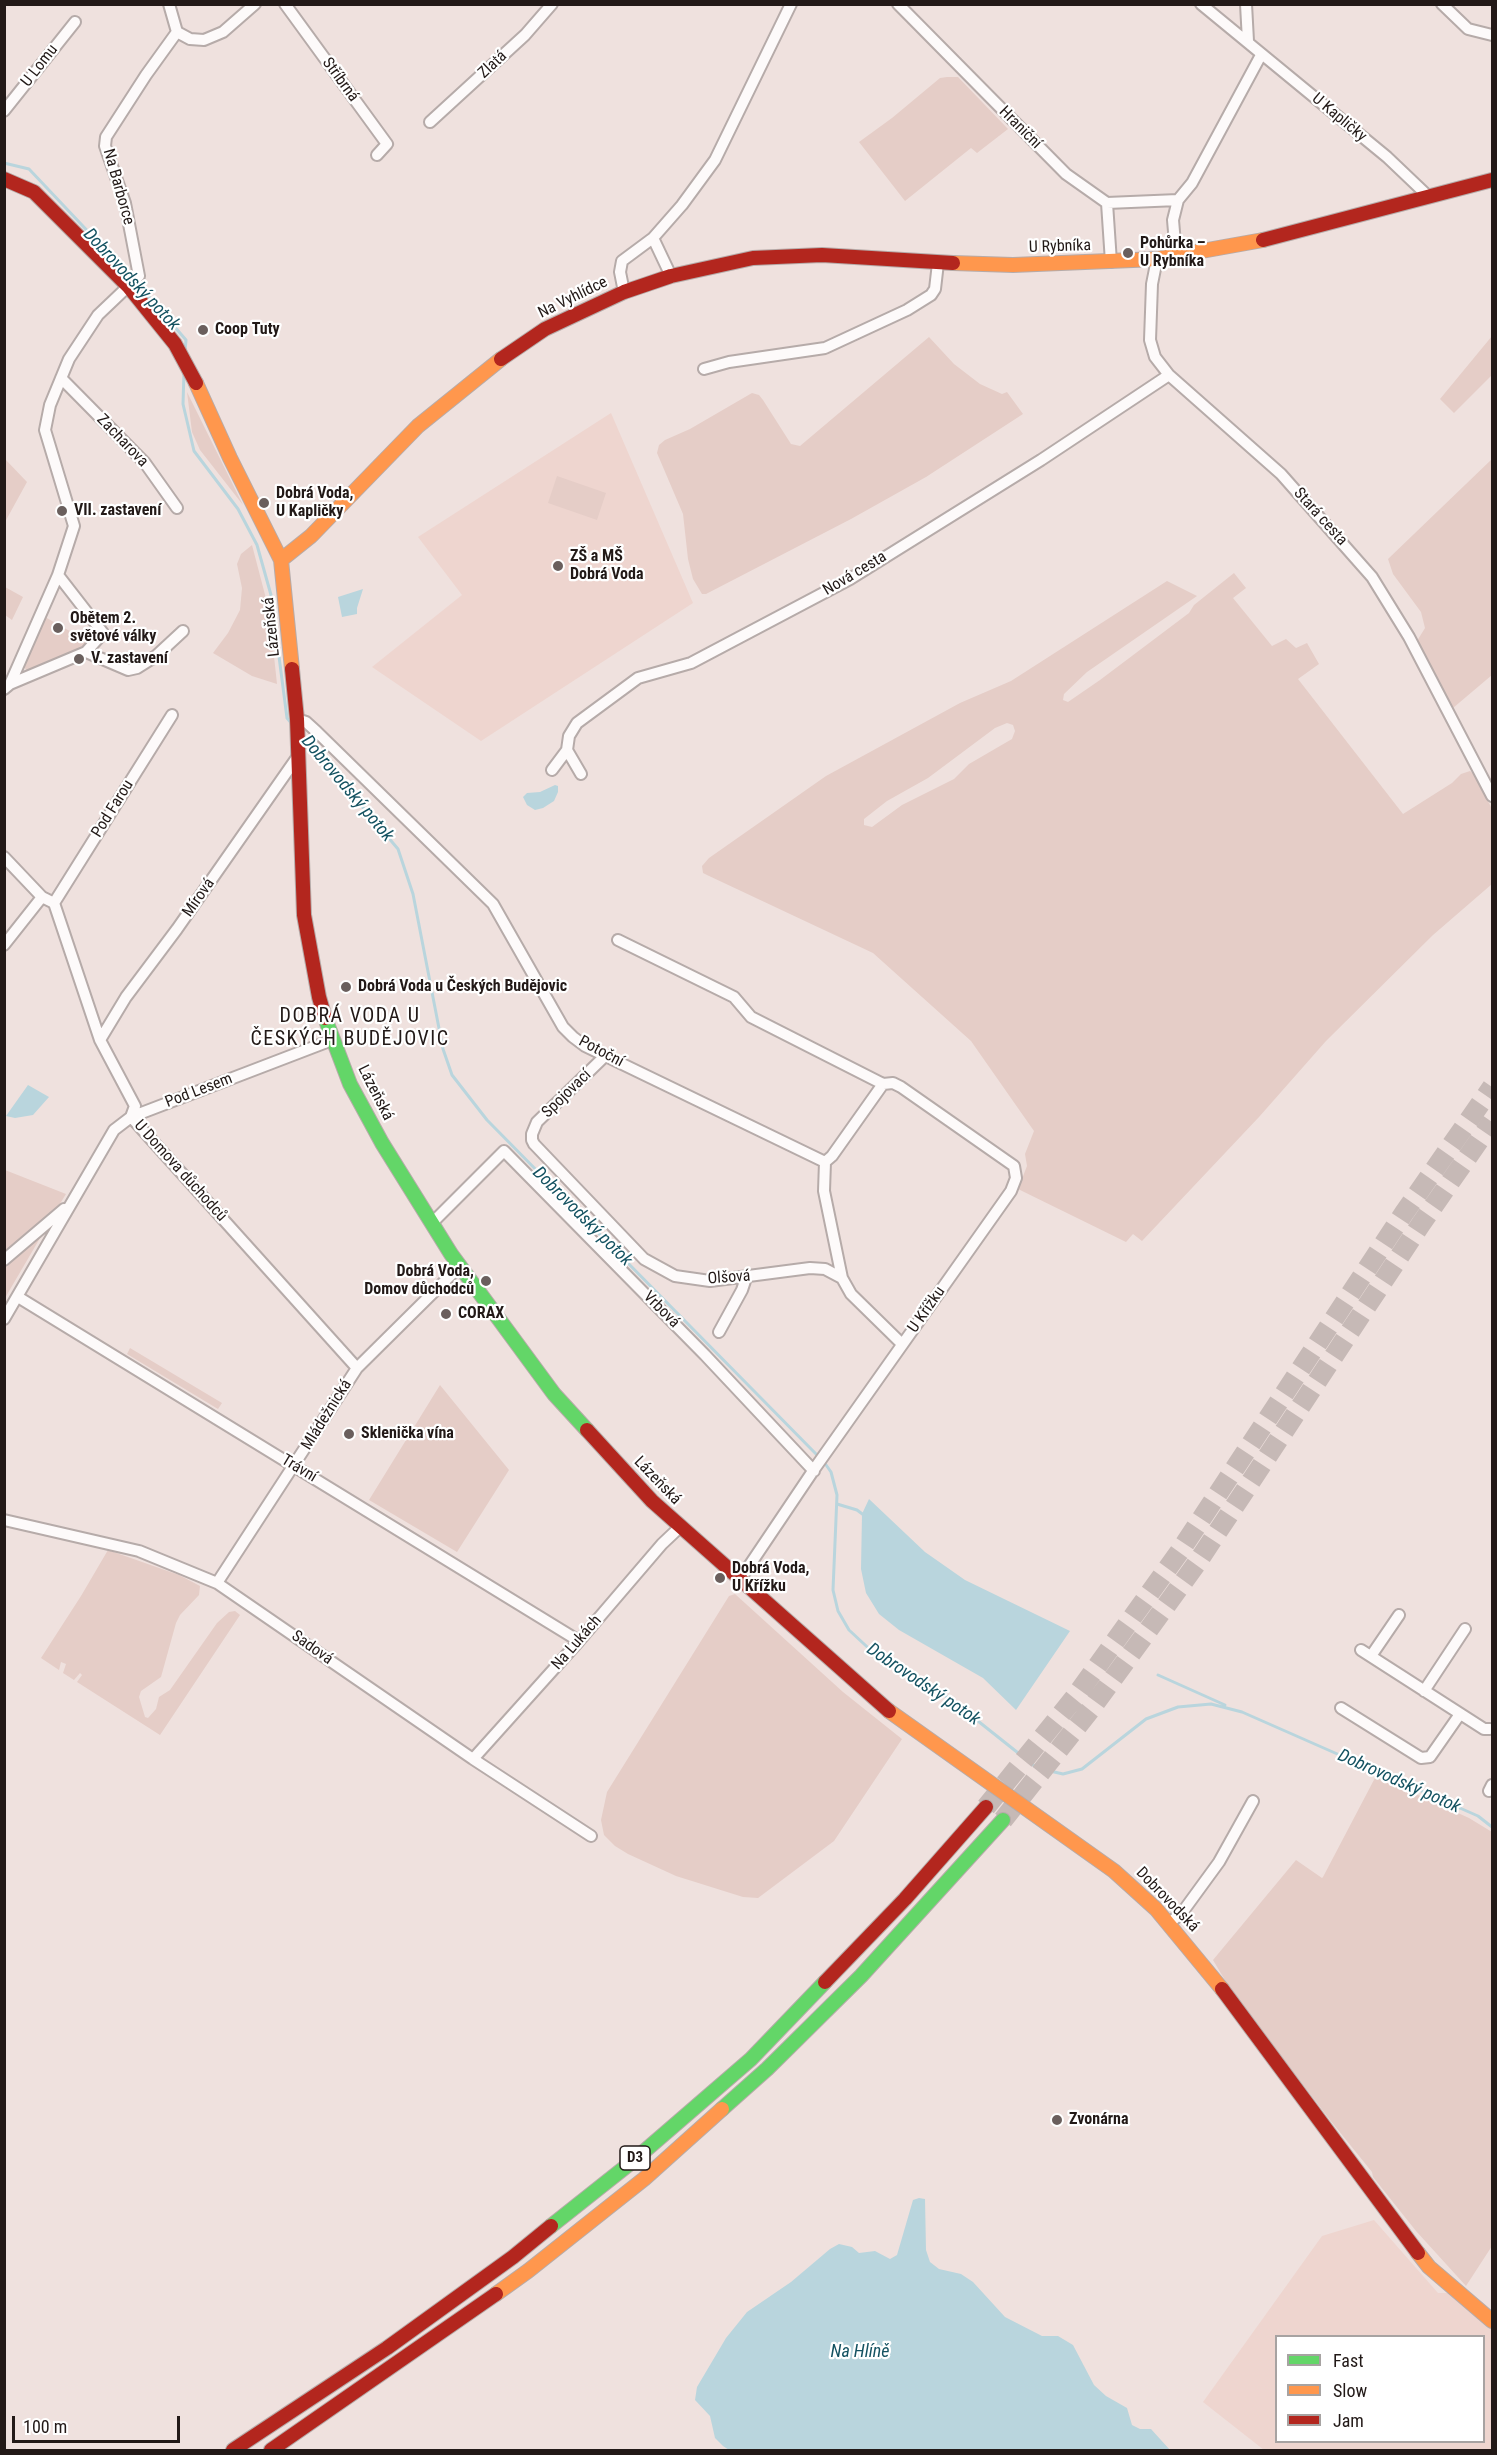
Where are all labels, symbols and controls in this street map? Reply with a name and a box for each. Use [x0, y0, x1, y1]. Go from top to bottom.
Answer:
street label: U Lomu [18, 41, 62, 91]
street label: Zlatá [475, 47, 511, 83]
street label: Stříbrná [318, 54, 362, 106]
street label: U Kapličky [1308, 90, 1370, 146]
street label: Hraniční [995, 103, 1045, 153]
street label: Na Barborce [98, 147, 138, 227]
water label: Dobrovodský potok [78, 224, 184, 336]
place label: Pohůrka – U Rybníka [1140, 234, 1206, 272]
street label: U Rybníka [1029, 236, 1091, 258]
marker: Pohůrka – U Rybníka [1121, 246, 1135, 260]
street label: Na Vyhlídce [535, 273, 611, 323]
place label: Coop Tuty [215, 320, 280, 340]
marker: Coop Tuty [196, 323, 210, 337]
street label: Zacharova [92, 411, 152, 471]
place label: Dobrá Voda, U Kapličky [276, 484, 353, 522]
street label: Stará cesta [1289, 484, 1351, 550]
marker: Dobrá Voda, U Kapličky [257, 496, 271, 510]
place label: VII. zastavení [74, 501, 161, 521]
marker: VII. zastavení [55, 504, 69, 518]
place label: ZŠ a MŠ Dobrá Voda [570, 547, 644, 585]
street label: Nová cesta [820, 548, 890, 600]
marker: ZŠ a MŠ Dobrá Voda [551, 559, 565, 573]
street label: Lázeňská [259, 596, 285, 658]
place label: Obětem 2. světové války [70, 609, 156, 647]
marker: Obětem 2. světové války [51, 621, 65, 635]
place label: V. zastavení [91, 649, 168, 669]
marker: V. zastavení [72, 652, 86, 666]
water label: Dobrovodský potok [296, 731, 398, 847]
street label: Pod Farou [88, 777, 138, 841]
street label: Mírová [179, 875, 219, 921]
place label: Dobrá Voda u Českých Budějovic [358, 977, 567, 997]
marker: Dobrá Voda u Českých Budějovic [339, 980, 353, 994]
district label: DOBRÁ VODA U ČESKÝCH BUDĚJOVIC [250, 1005, 450, 1052]
street label: Potoční [575, 1032, 627, 1072]
street label: Lázeňská [353, 1062, 397, 1124]
street label: Spojovací [538, 1066, 596, 1122]
street label: Pod Lesem [163, 1069, 235, 1113]
street label: U Domova důchodců [129, 1116, 231, 1226]
water label: Dobrovodský potok [528, 1163, 636, 1271]
place label: Dobrá Voda, Domov důchodců [364, 1262, 474, 1300]
street label: Olšová [707, 1267, 751, 1289]
marker: Dobrá Voda, Domov důchodců [479, 1274, 493, 1288]
street label: U Křížku [904, 1283, 950, 1337]
street label: Vrbová [639, 1288, 683, 1332]
place label: CORAX [458, 1304, 504, 1324]
marker: CORAX [439, 1307, 453, 1321]
street label: Mládežnická [298, 1376, 356, 1454]
place label: Sklenička vína [361, 1424, 454, 1444]
marker: Sklenička vína [342, 1427, 356, 1441]
street label: Trávní [278, 1451, 320, 1487]
street label: Lázeňská [629, 1453, 685, 1509]
place label: Dobrá Voda, U Křížku [732, 1559, 809, 1597]
marker: Dobrá Voda, U Křížku [713, 1571, 727, 1585]
street label: Na Lukách [548, 1612, 606, 1674]
street label: Sadová [288, 1627, 336, 1669]
water label: Dobrovodský potok [862, 1639, 984, 1731]
water label: Dobrovodský potok [1334, 1745, 1464, 1819]
street label: Dobrovodská [1131, 1864, 1203, 1936]
place label: Zvonárna [1069, 2110, 1128, 2130]
marker: Zvonárna [1050, 2113, 1064, 2127]
road number: D3 [620, 2146, 650, 2170]
legend [1275, 2335, 1485, 2443]
water label: Na Hlíně [831, 2341, 889, 2363]
text: Fast [1333, 2350, 1364, 2371]
text: Slow [1333, 2380, 1367, 2401]
scale bar [15, 2404, 183, 2442]
text: Jam [1333, 2410, 1364, 2431]
text: 100 m [23, 2416, 67, 2437]

